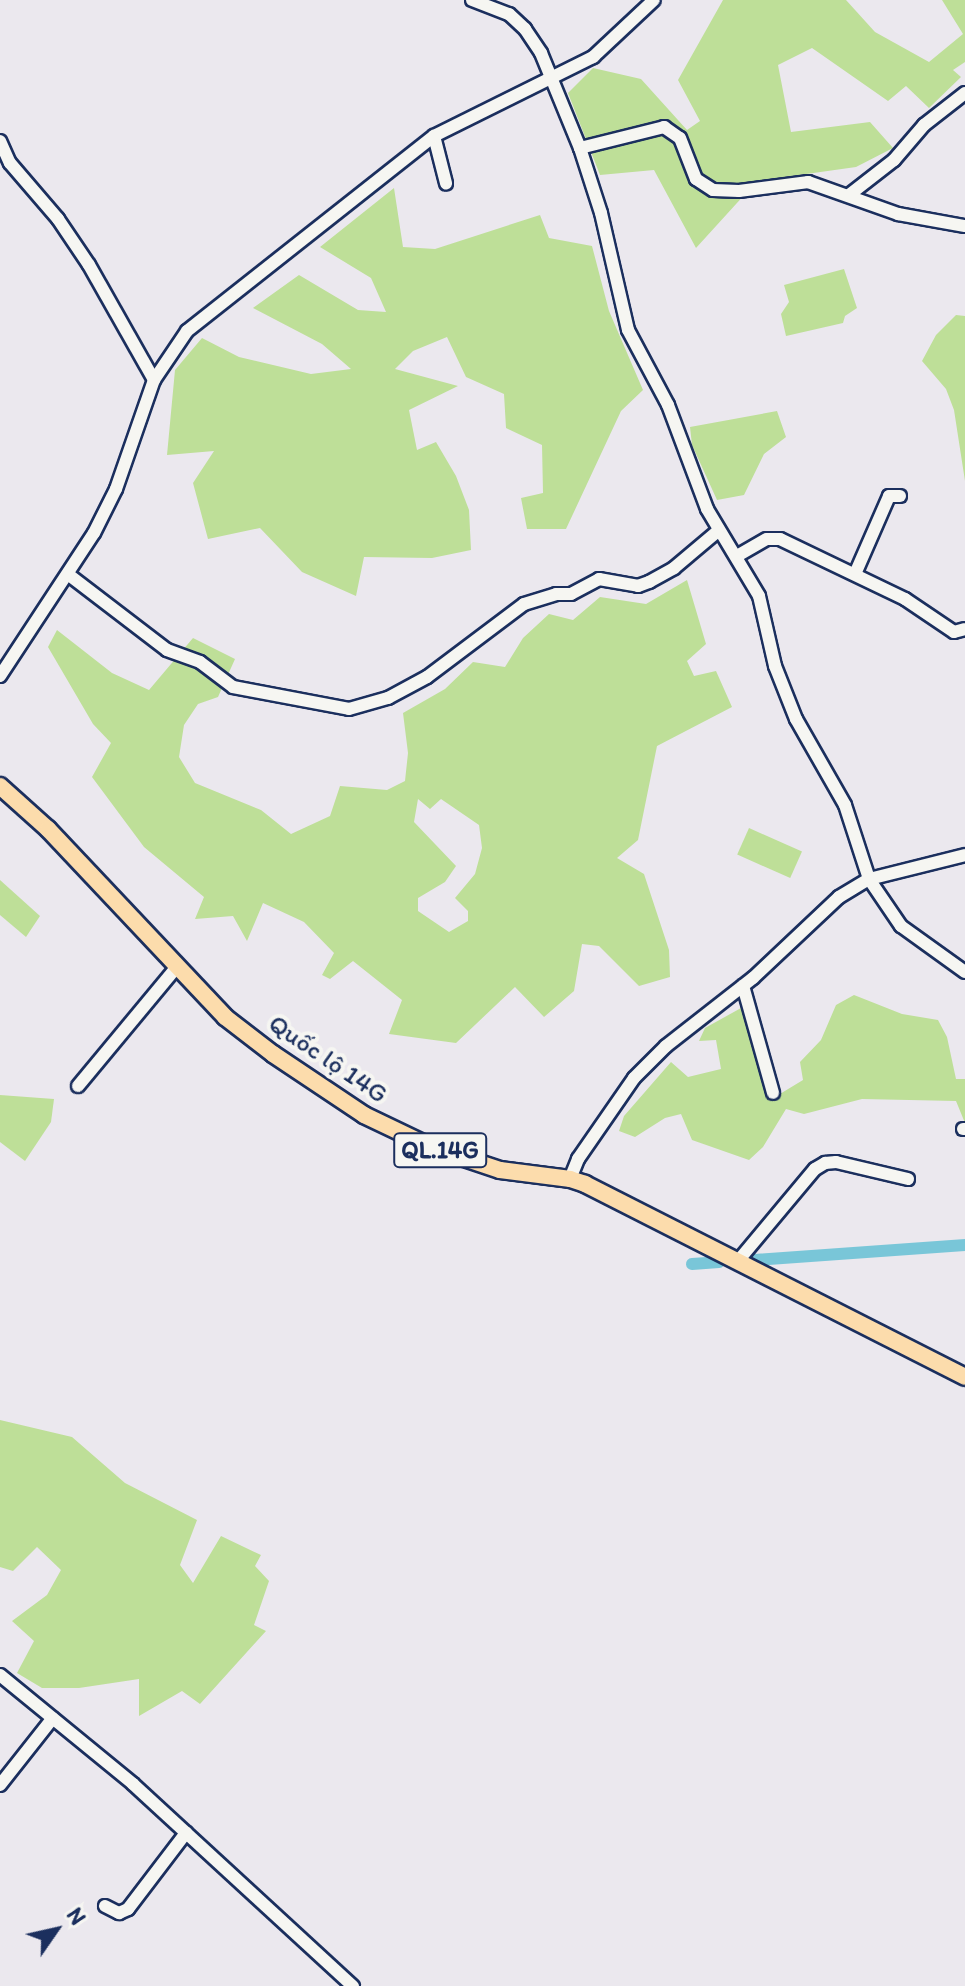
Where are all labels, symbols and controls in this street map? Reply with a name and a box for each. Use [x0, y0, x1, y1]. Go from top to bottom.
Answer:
street label: Quốc lộ 14G [263, 1008, 393, 1110]
road number: QL.14G [392, 1130, 488, 1170]
north arrow [16, 1890, 96, 1970]
text: N [61, 1903, 92, 1930]

